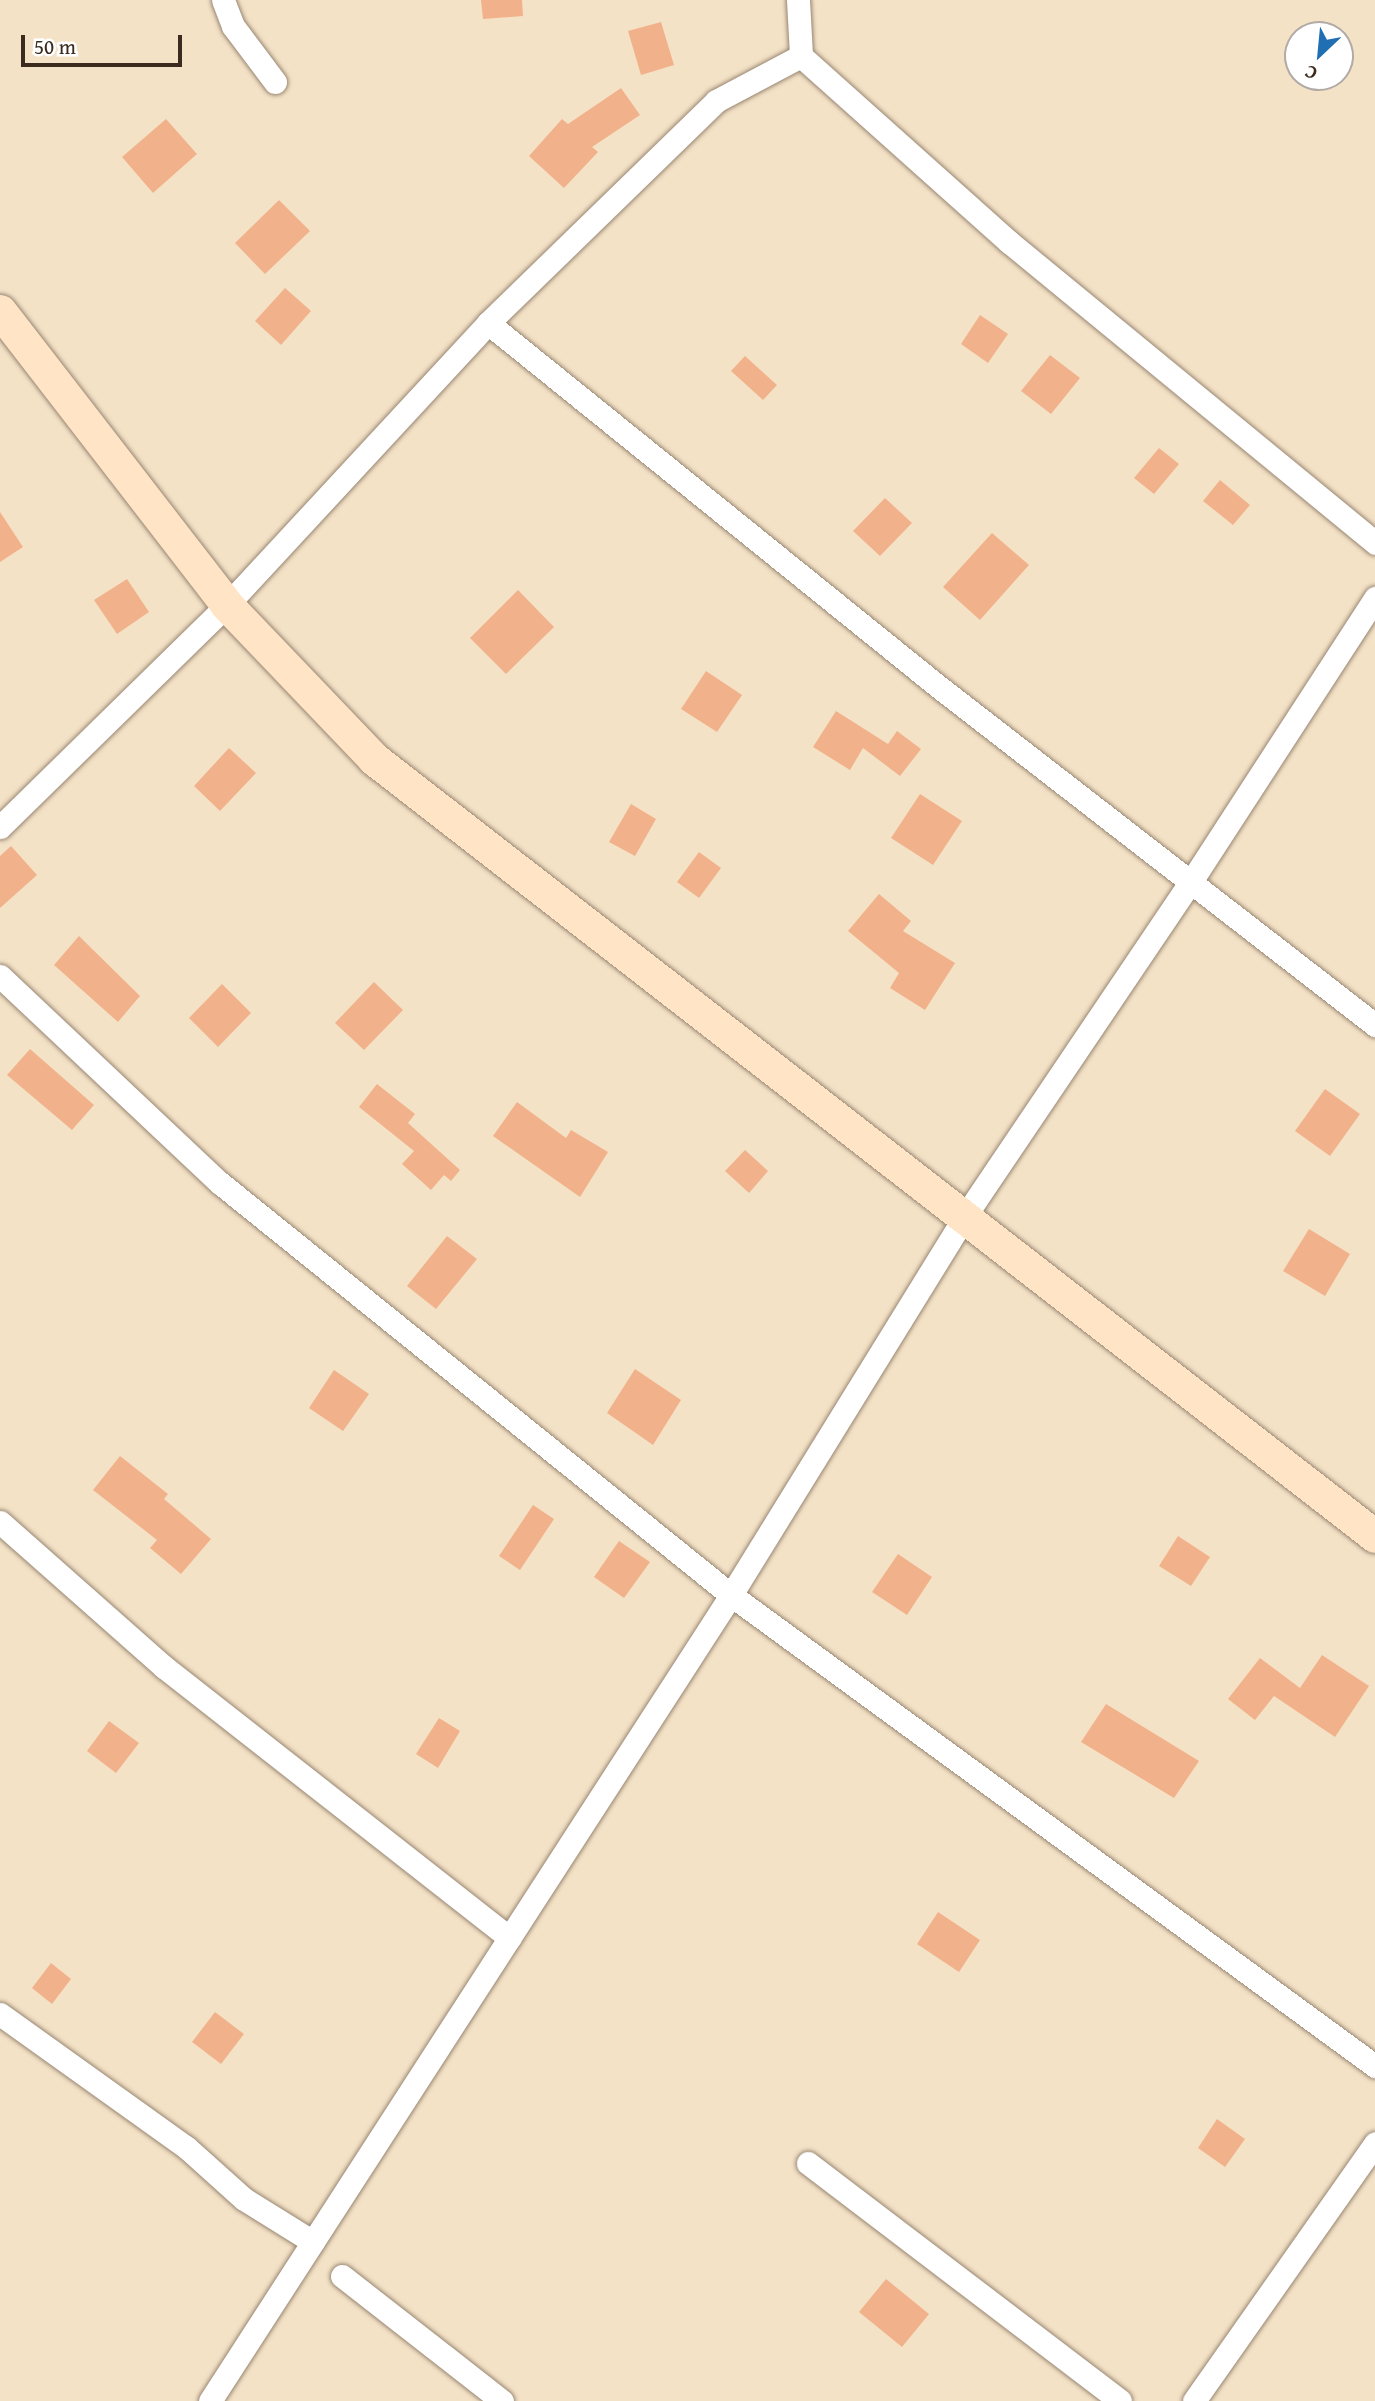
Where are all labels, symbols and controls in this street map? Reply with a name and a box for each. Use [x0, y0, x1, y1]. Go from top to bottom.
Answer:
scale bar [24, 21, 186, 65]
north arrow [1284, 21, 1354, 91]
text: 50 m [34, 31, 76, 62]
text: С [1300, 58, 1322, 88]

